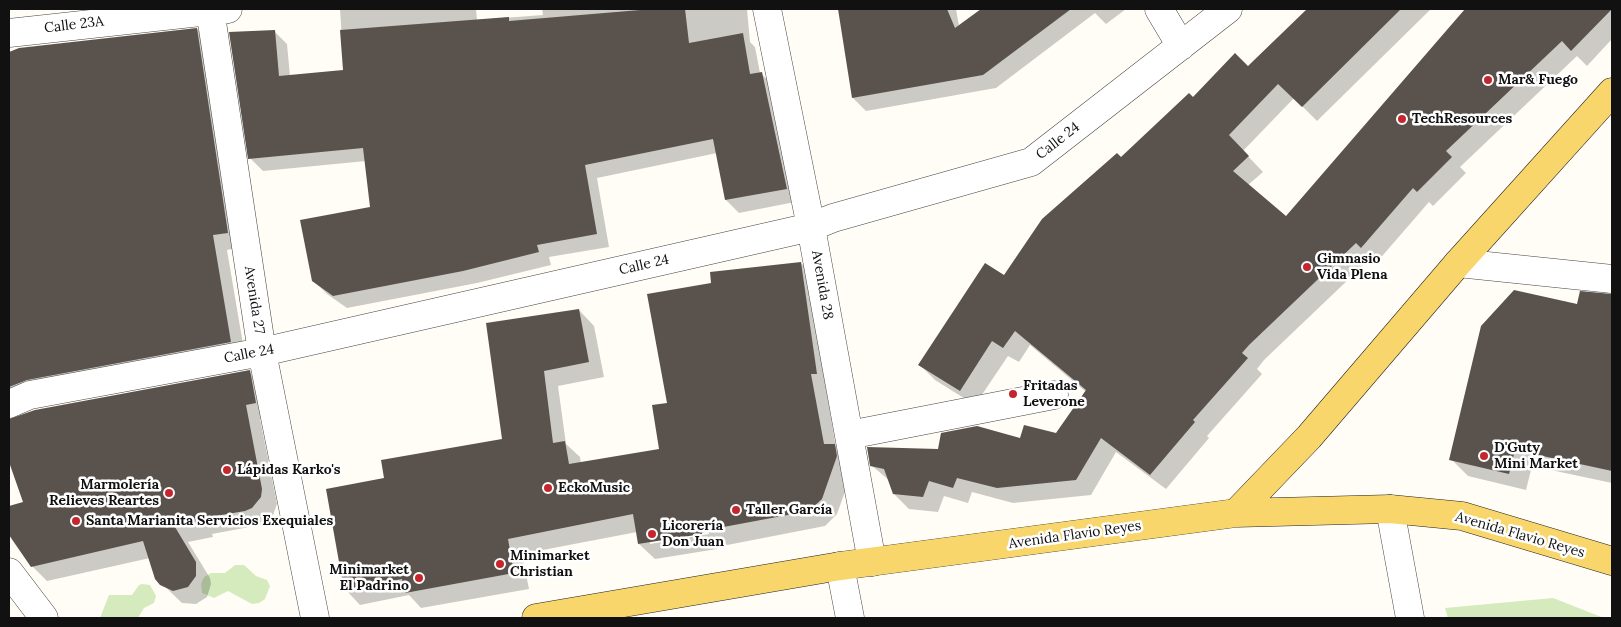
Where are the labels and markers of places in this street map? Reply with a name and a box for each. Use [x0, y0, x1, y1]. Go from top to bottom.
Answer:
place label: Mar& Fuego [1498, 72, 1578, 88]
marker: Mar& Fuego [1482, 74, 1494, 86]
place label: TechResources [1412, 111, 1512, 127]
marker: TechResources [1396, 113, 1408, 125]
place label: Gimnasio Vida Plena [1317, 251, 1388, 284]
marker: Gimnasio Vida Plena [1301, 261, 1313, 273]
place label: Fritadas Leverone [1023, 378, 1085, 411]
marker: Fritadas Leverone [1007, 388, 1019, 400]
place label: D'Guty Mini Market [1494, 440, 1578, 472]
marker: D'Guty Mini Market [1478, 450, 1490, 462]
place label: Lápidas Karko's [237, 462, 341, 478]
marker: Lápidas Karko's [221, 464, 233, 476]
place label: Marmolería Relieves Reartes [49, 477, 159, 510]
place label: EckoMusic [558, 480, 630, 496]
marker: EckoMusic [542, 482, 554, 494]
marker: Marmolería Relieves Reartes [163, 487, 175, 499]
place label: Taller García [746, 502, 832, 518]
marker: Taller García [730, 504, 742, 516]
place label: Santa Marianita Servicios Exequiales [86, 513, 333, 529]
marker: Santa Marianita Servicios Exequiales [70, 515, 82, 527]
place label: Licorería Don Juan [662, 518, 724, 550]
marker: Licorería Don Juan [646, 528, 658, 540]
place label: Minimarket Christian [510, 548, 590, 580]
marker: Minimarket Christian [494, 558, 506, 570]
place label: Minimarket El Padrino [329, 562, 409, 594]
marker: Minimarket El Padrino [413, 572, 425, 584]

